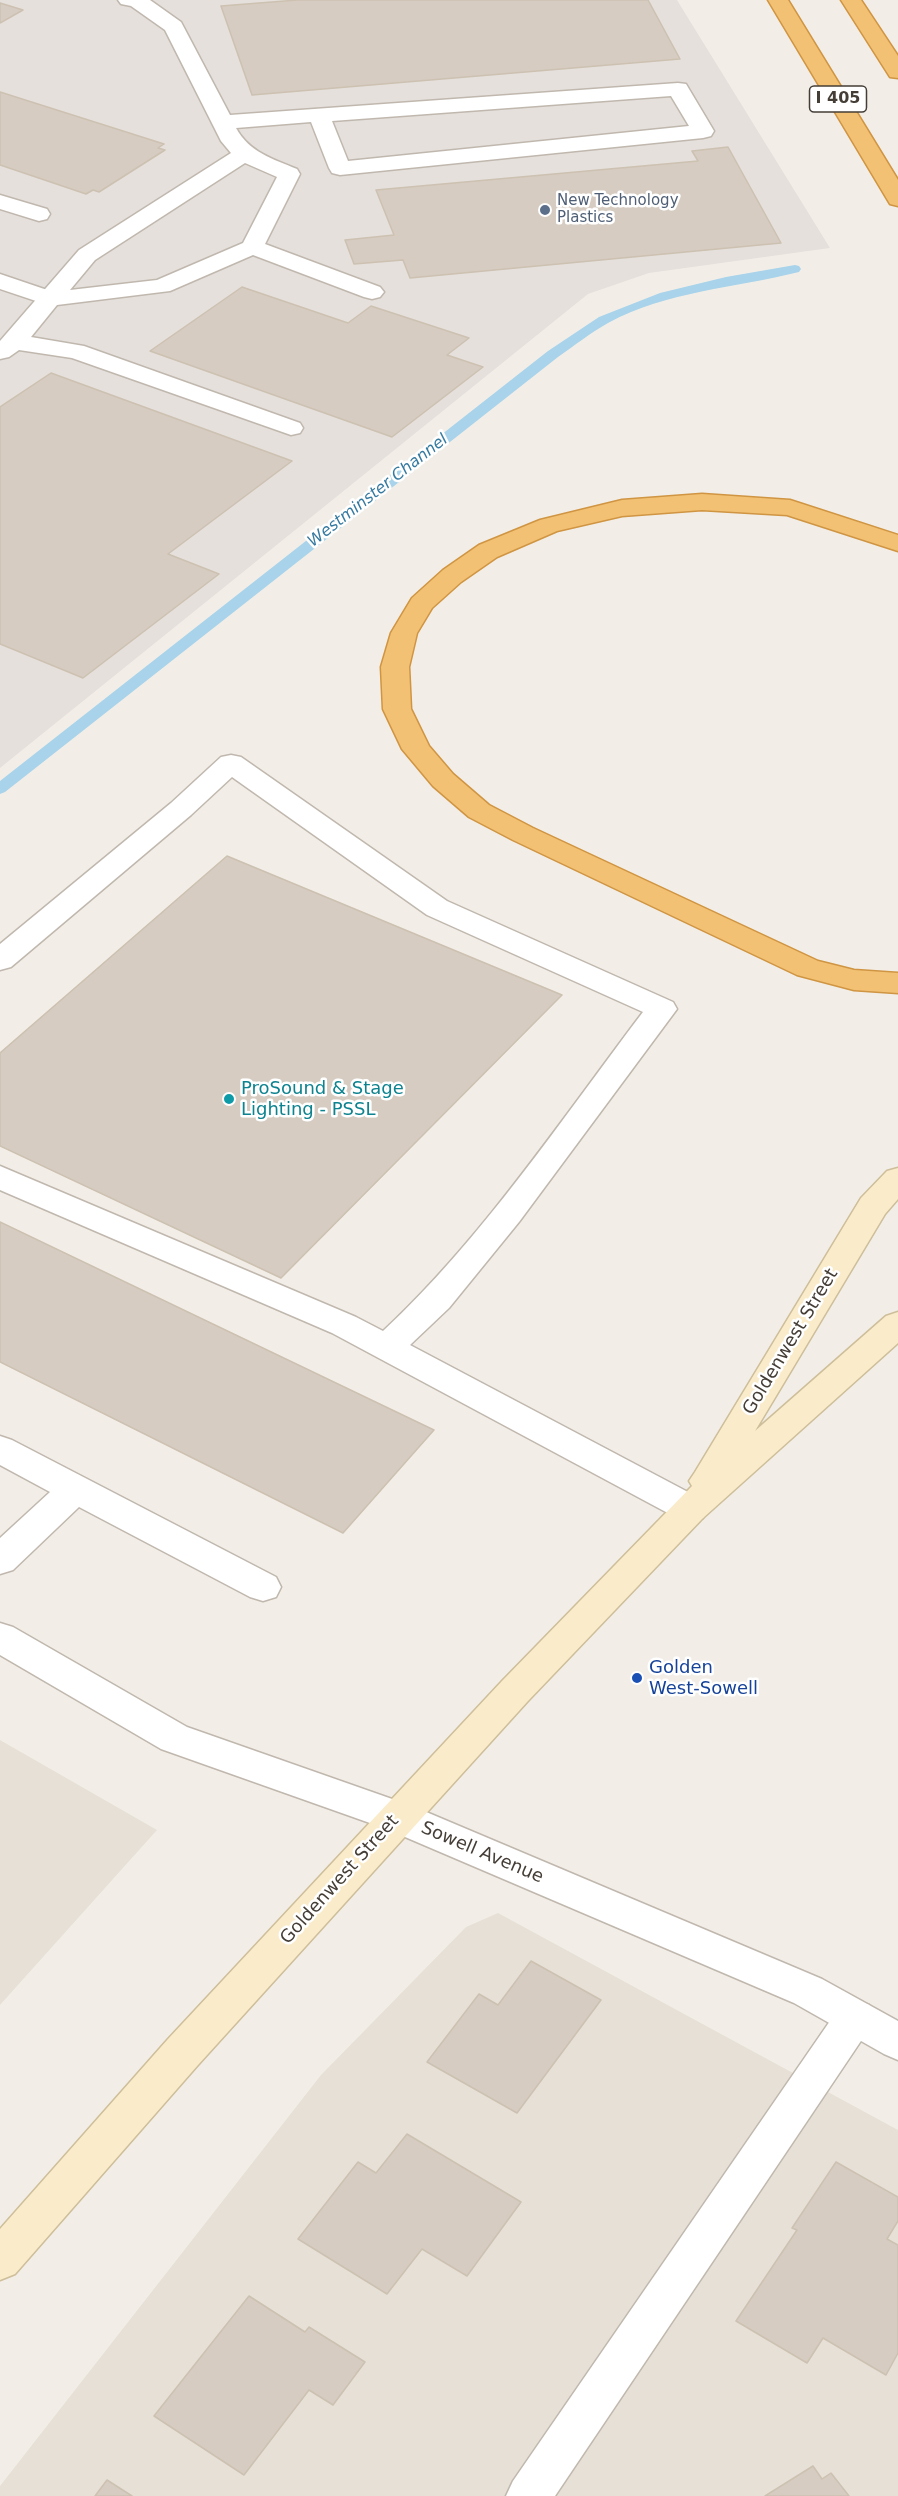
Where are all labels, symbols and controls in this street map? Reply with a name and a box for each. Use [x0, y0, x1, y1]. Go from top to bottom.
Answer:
road number: I 405 [810, 86, 866, 112]
place label: New Technology Plastics [557, 192, 679, 227]
marker: New Technology Plastics [538, 203, 552, 217]
water label: Westminster Channel [304, 430, 452, 552]
place label: ProSound & Stage Lighting - PSSL [241, 1078, 404, 1120]
marker: ProSound & Stage Lighting - PSSL [222, 1092, 236, 1106]
street label: Goldenwest Street [739, 1265, 843, 1419]
place label: Golden West-Sowell [649, 1657, 758, 1700]
marker: Golden West-Sowell [630, 1671, 644, 1685]
street label: Goldenwest Street [276, 1811, 404, 1949]
street label: Sowell Avenue [418, 1817, 546, 1889]

